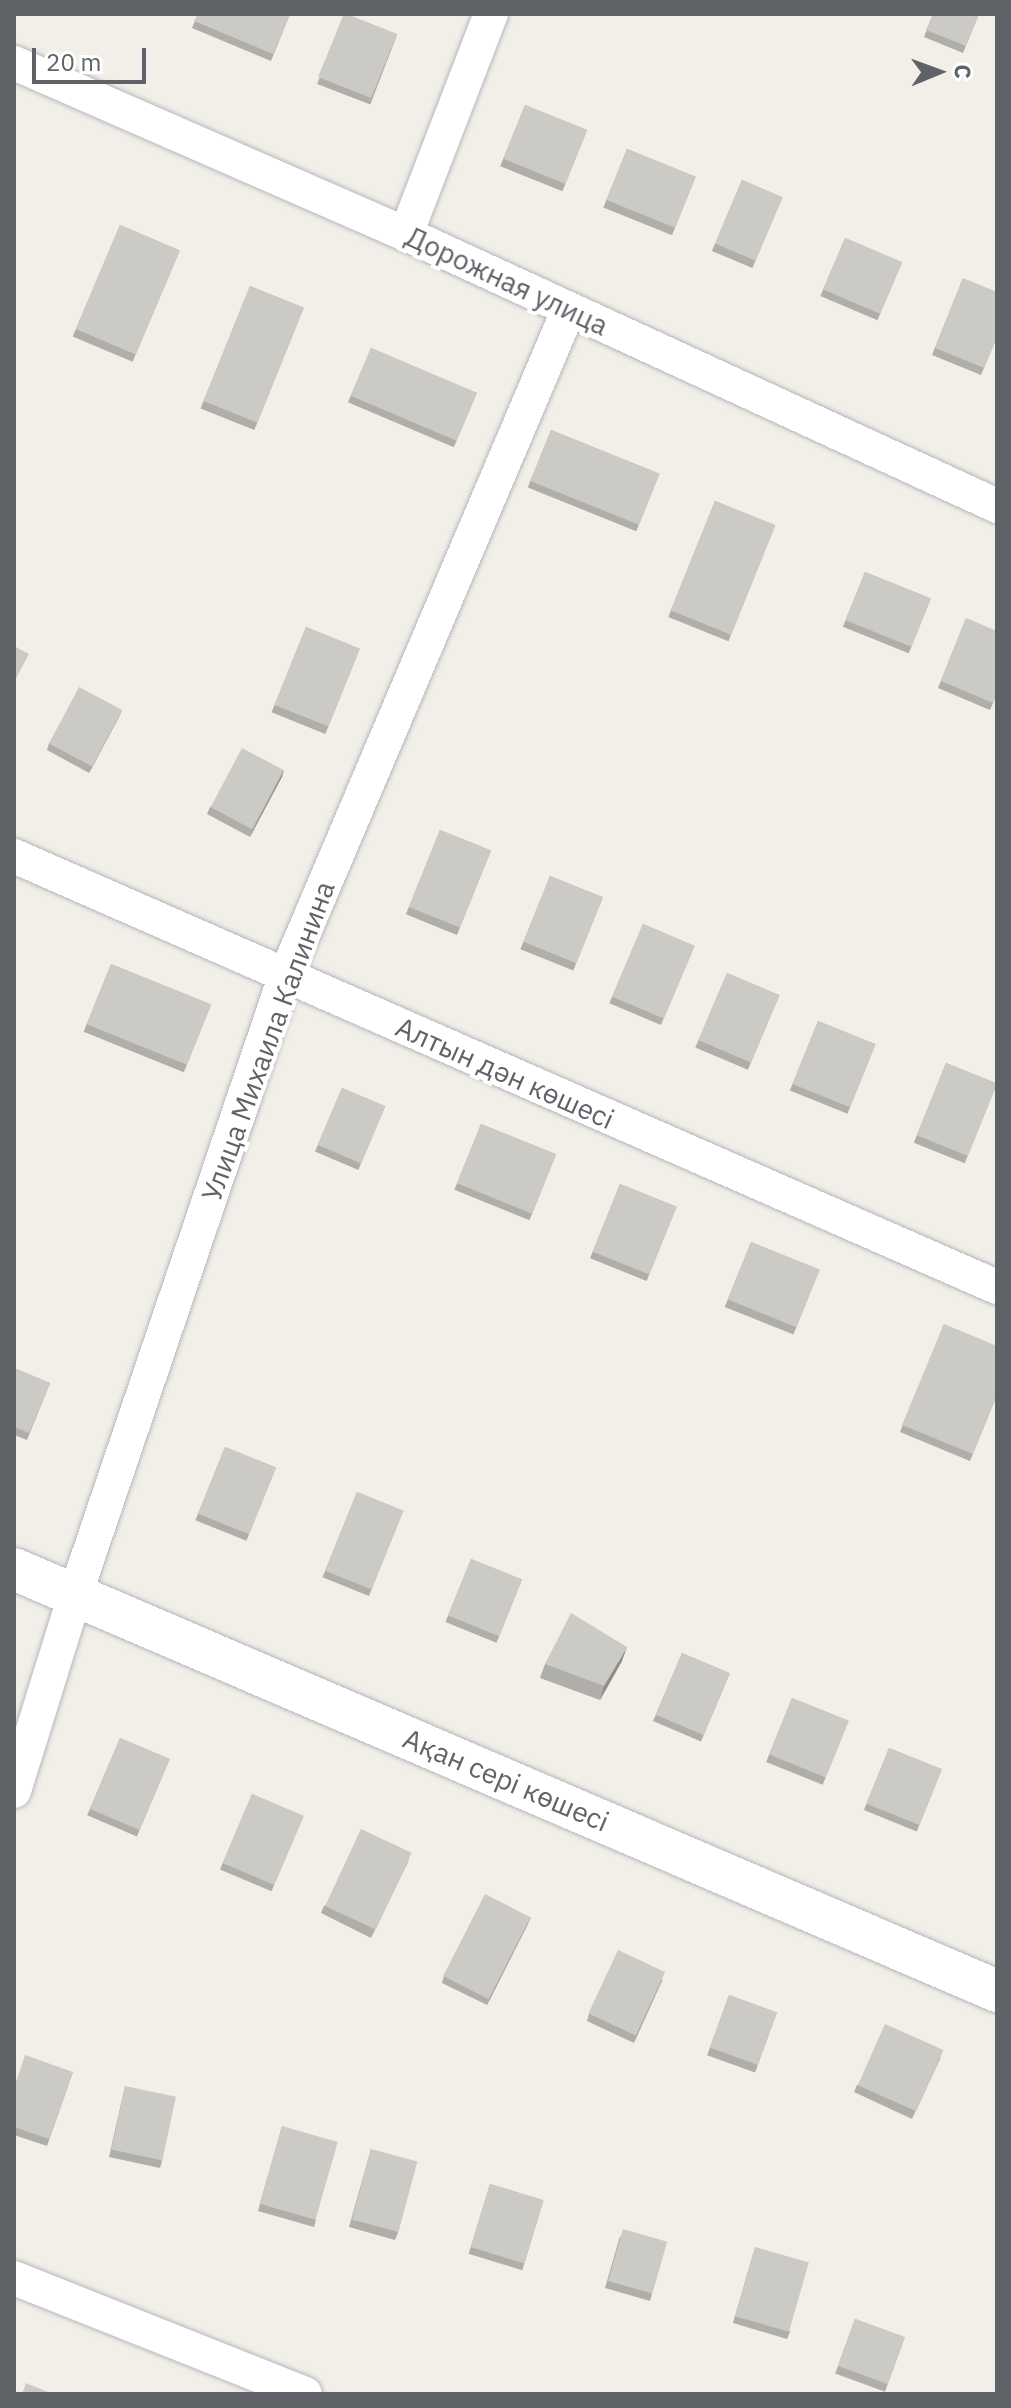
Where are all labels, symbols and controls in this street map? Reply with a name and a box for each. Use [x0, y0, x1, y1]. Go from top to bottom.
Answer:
scale bar [36, 32, 150, 82]
north arrow [899, 32, 979, 112]
text: 20 m [46, 46, 101, 78]
text: С [949, 64, 978, 79]
street label: Дорожная улица [400, 219, 614, 343]
street label: Улица Михаила Калинина [194, 876, 342, 1206]
street label: Алтын дән көшесі [391, 1010, 619, 1136]
street label: Ақан сері көшесі [398, 1722, 614, 1838]

